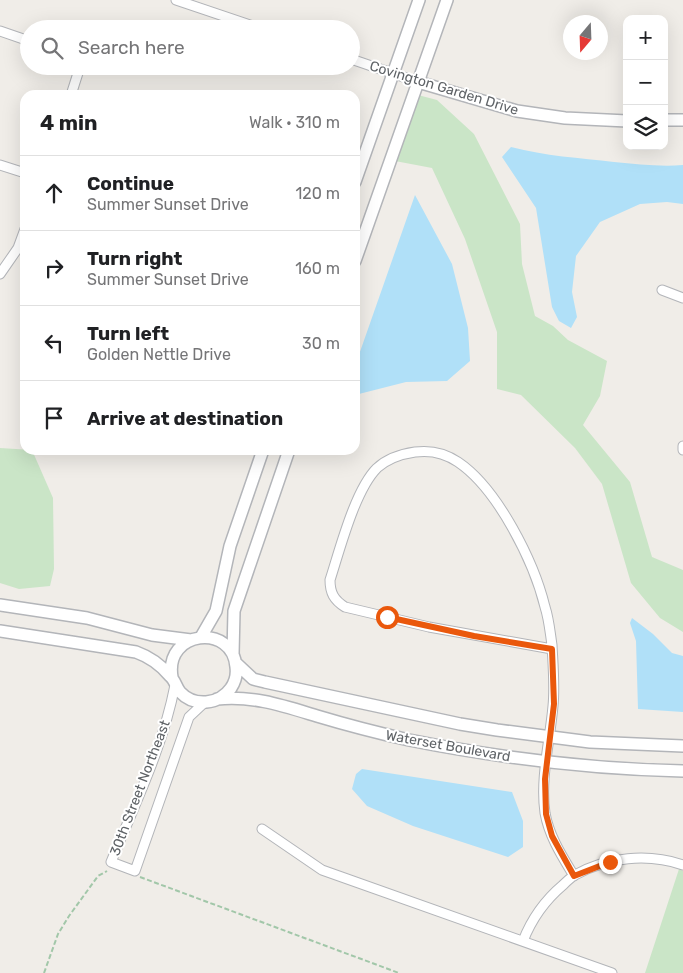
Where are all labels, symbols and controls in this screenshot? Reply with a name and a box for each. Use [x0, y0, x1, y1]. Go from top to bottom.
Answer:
north arrow [563, 15, 608, 60]
map controls [623, 15, 668, 150]
button: + [623, 15, 668, 60]
search box [20, 20, 360, 75]
icon: search [38, 34, 66, 62]
text: Search here [78, 36, 185, 59]
street label: Covington Garden Drive [368, 57, 521, 119]
button: − [623, 60, 668, 105]
button: layers [623, 105, 668, 150]
text: 4 min [40, 110, 98, 135]
text: Walk · 310 m [249, 113, 340, 132]
text: Continue [87, 172, 174, 195]
icon: ahead [40, 179, 68, 207]
text: 120 m [295, 184, 340, 203]
text: Summer Sunset Drive [87, 195, 249, 214]
text: Turn right [87, 247, 182, 270]
icon: right [40, 254, 68, 282]
text: 160 m [295, 259, 340, 278]
text: Summer Sunset Drive [87, 270, 249, 289]
text: Turn left [87, 322, 169, 345]
icon: left [40, 329, 68, 357]
text: 30 m [302, 334, 340, 353]
text: Golden Nettle Drive [87, 345, 231, 364]
icon: arrive [40, 404, 68, 432]
text: Arrive at destination [87, 407, 283, 430]
route start [376, 606, 399, 629]
street label: 30th Street Northeast [106, 717, 174, 858]
street label: Waterset Boulevard [384, 727, 512, 765]
route end [599, 851, 622, 874]

